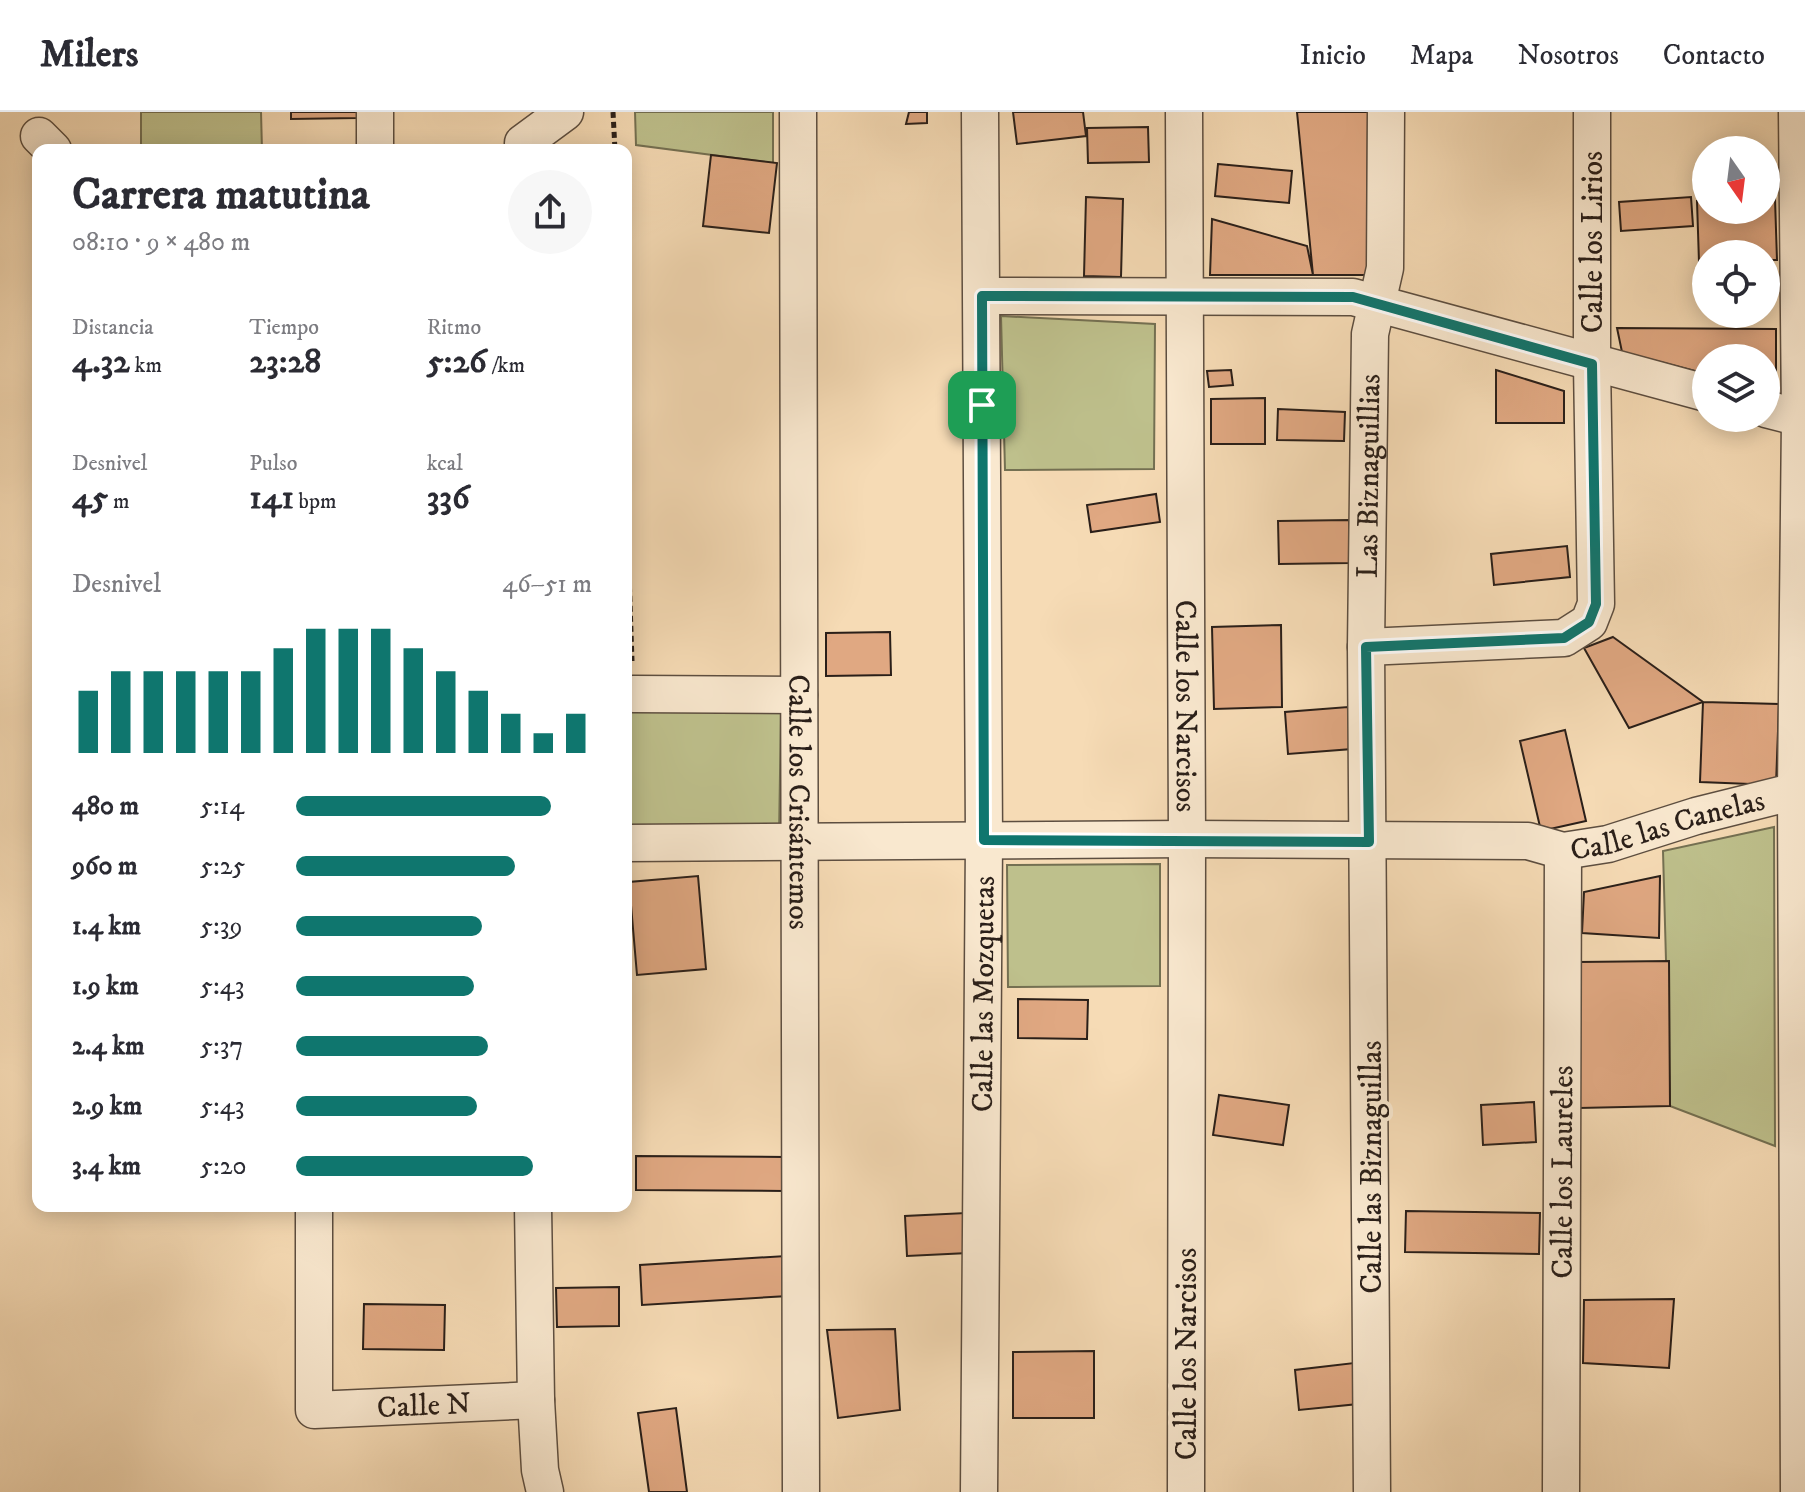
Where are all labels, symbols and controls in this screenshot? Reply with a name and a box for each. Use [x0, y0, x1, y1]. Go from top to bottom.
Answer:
text: Milers [40, 31, 138, 79]
text: Inicio [1300, 38, 1366, 73]
text: Mapa [1410, 38, 1473, 73]
text: Nosotros [1517, 38, 1619, 73]
text: Contacto [1663, 38, 1765, 73]
north arrow [1692, 136, 1780, 224]
map controls [1692, 136, 1780, 432]
street label: Calle los Lirios [1575, 151, 1612, 333]
text: Carrera matutina [72, 168, 370, 223]
button: share [508, 170, 592, 254]
text: 08:10 · 9 × 480 m [72, 226, 250, 259]
button: locate [1692, 240, 1780, 328]
text: Distancia [72, 314, 154, 341]
text: Tiempo [249, 314, 319, 341]
text: Ritmo [427, 314, 481, 341]
text: 4.32 [72, 341, 130, 383]
text: 23:28 [249, 341, 321, 383]
text: 5:26 [427, 341, 487, 383]
button: layers [1692, 344, 1780, 432]
text: km [130, 352, 162, 379]
text: /km [487, 352, 525, 379]
pin [948, 371, 1016, 439]
street label: Las Biznaguillias [1350, 374, 1389, 578]
icon: arrive [960, 383, 1004, 427]
text: Desnivel [72, 450, 147, 477]
text: Pulso [249, 450, 297, 477]
text: kcal [427, 450, 463, 477]
text: 45 [72, 477, 108, 519]
text: 141 [249, 477, 294, 519]
text: 336 [427, 477, 470, 519]
text: m [108, 488, 130, 515]
text: bpm [294, 488, 336, 515]
text: Desnivel [72, 568, 161, 601]
text: 46–51 m [502, 568, 592, 601]
street label: Calle los Narcisos [1166, 600, 1204, 812]
street label: Calle los Crisántemos [779, 674, 817, 930]
street label: Calle las Canelas [1568, 783, 1769, 870]
text: 480 m [72, 790, 139, 823]
text: 5:14 [200, 790, 244, 823]
text: 960 m [72, 850, 138, 883]
text: 5:25 [200, 850, 245, 883]
street label: Calle las Mozquetas [965, 876, 1004, 1112]
text: 1.4 km [72, 910, 141, 943]
text: 5:39 [200, 910, 242, 943]
text: 1.9 km [72, 970, 139, 1003]
text: 5:43 [200, 970, 244, 1003]
text: 2.4 km [72, 1030, 145, 1063]
text: 5:37 [200, 1030, 243, 1063]
street label: Calle las Biznaguillas [1354, 1040, 1391, 1294]
street label: Calle los Laureles [1545, 1065, 1582, 1279]
text: 2.9 km [72, 1090, 142, 1123]
text: 5:43 [200, 1090, 244, 1123]
text: 3.4 km [72, 1150, 141, 1183]
text: 5:20 [200, 1150, 246, 1183]
street label: Calle los Narcisos [1169, 1248, 1206, 1460]
street label: Calle N [376, 1386, 472, 1427]

